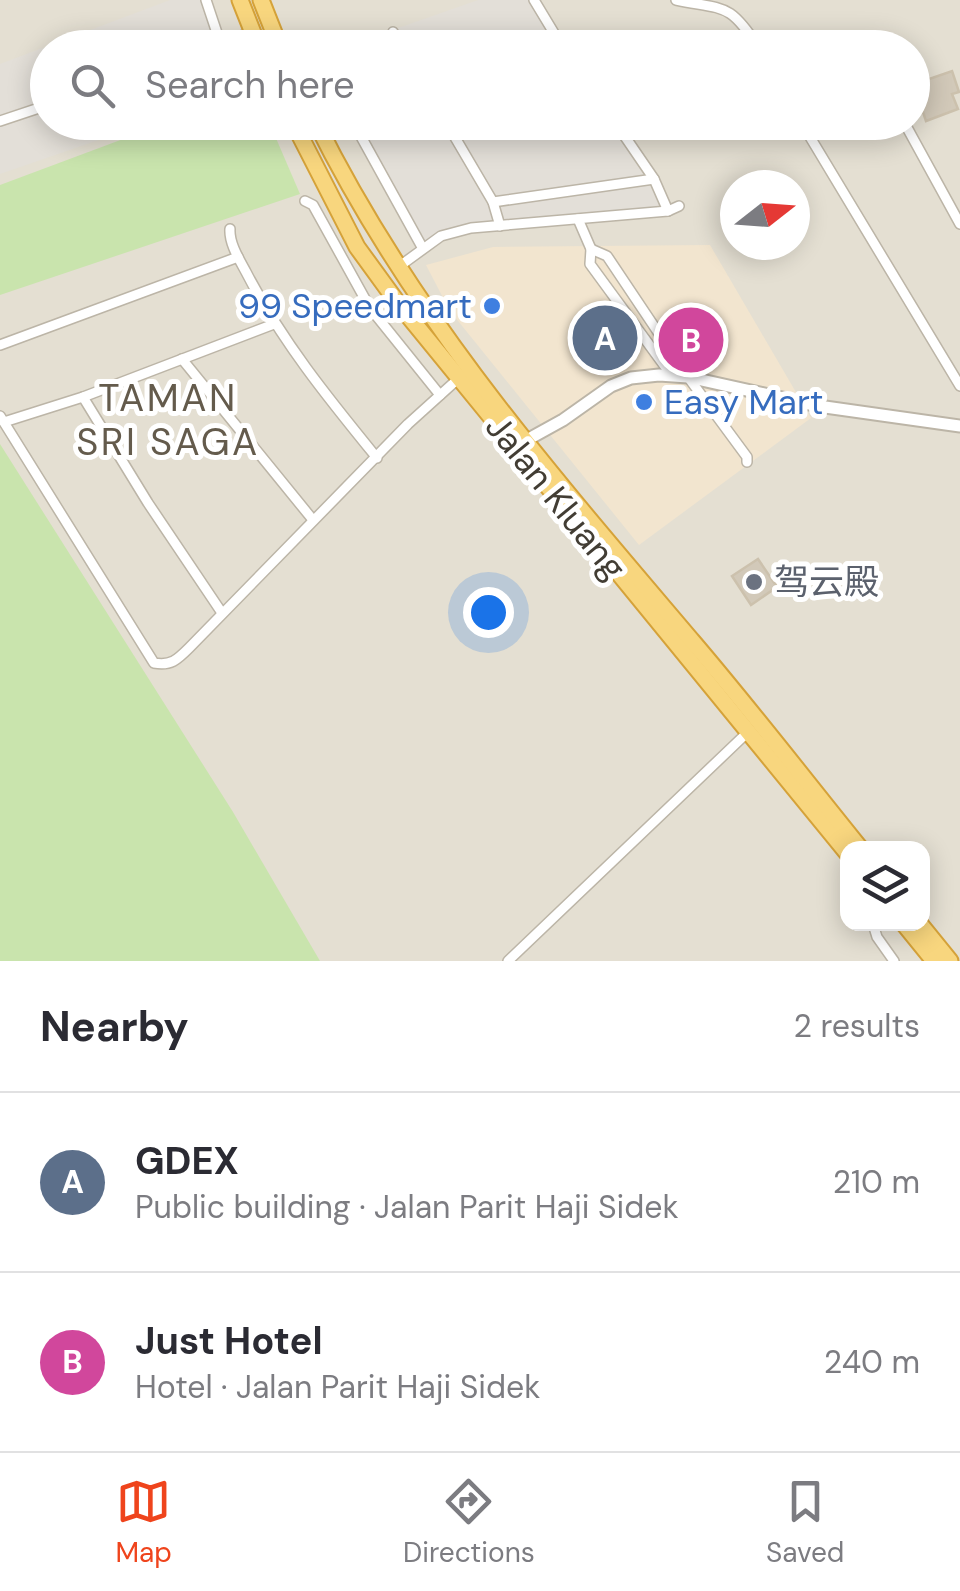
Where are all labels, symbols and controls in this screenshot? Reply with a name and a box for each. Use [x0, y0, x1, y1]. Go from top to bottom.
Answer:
search box [30, 30, 930, 140]
icon: search [65, 58, 120, 113]
text: Search here [145, 60, 355, 110]
north arrow [720, 170, 810, 260]
place label: 99 Speedmart [238, 283, 472, 329]
marker: 99 Speedmart [481, 295, 503, 317]
pin: A [572, 300, 638, 376]
pin: B [658, 302, 724, 378]
district label: TAMAN SRI SAGA [76, 373, 260, 467]
place label: Easy Mart [664, 379, 824, 425]
marker: Easy Mart [633, 391, 655, 413]
street label: Jalan Kluang [475, 405, 637, 589]
place label: 驾云殿 [774, 559, 879, 605]
marker: 驾云殿 [743, 571, 765, 593]
your location [463, 587, 514, 638]
map controls [840, 841, 930, 931]
button: layers [840, 841, 930, 931]
text: Nearby [40, 999, 189, 1054]
text: 2 results [794, 1005, 920, 1047]
text: GDEX [135, 1136, 239, 1186]
text: A [61, 1161, 84, 1203]
text: 210 m [833, 1161, 920, 1203]
text: Public building · Jalan Parit Haji Sidek [135, 1186, 679, 1228]
text: Just Hotel [135, 1316, 323, 1366]
text: B [62, 1341, 83, 1383]
text: 240 m [824, 1341, 920, 1383]
text: Hotel · Jalan Parit Haji Sidek [135, 1366, 540, 1408]
tab: Map [116, 1474, 172, 1571]
tab: Directions [403, 1474, 535, 1571]
tab: Saved [766, 1474, 844, 1571]

